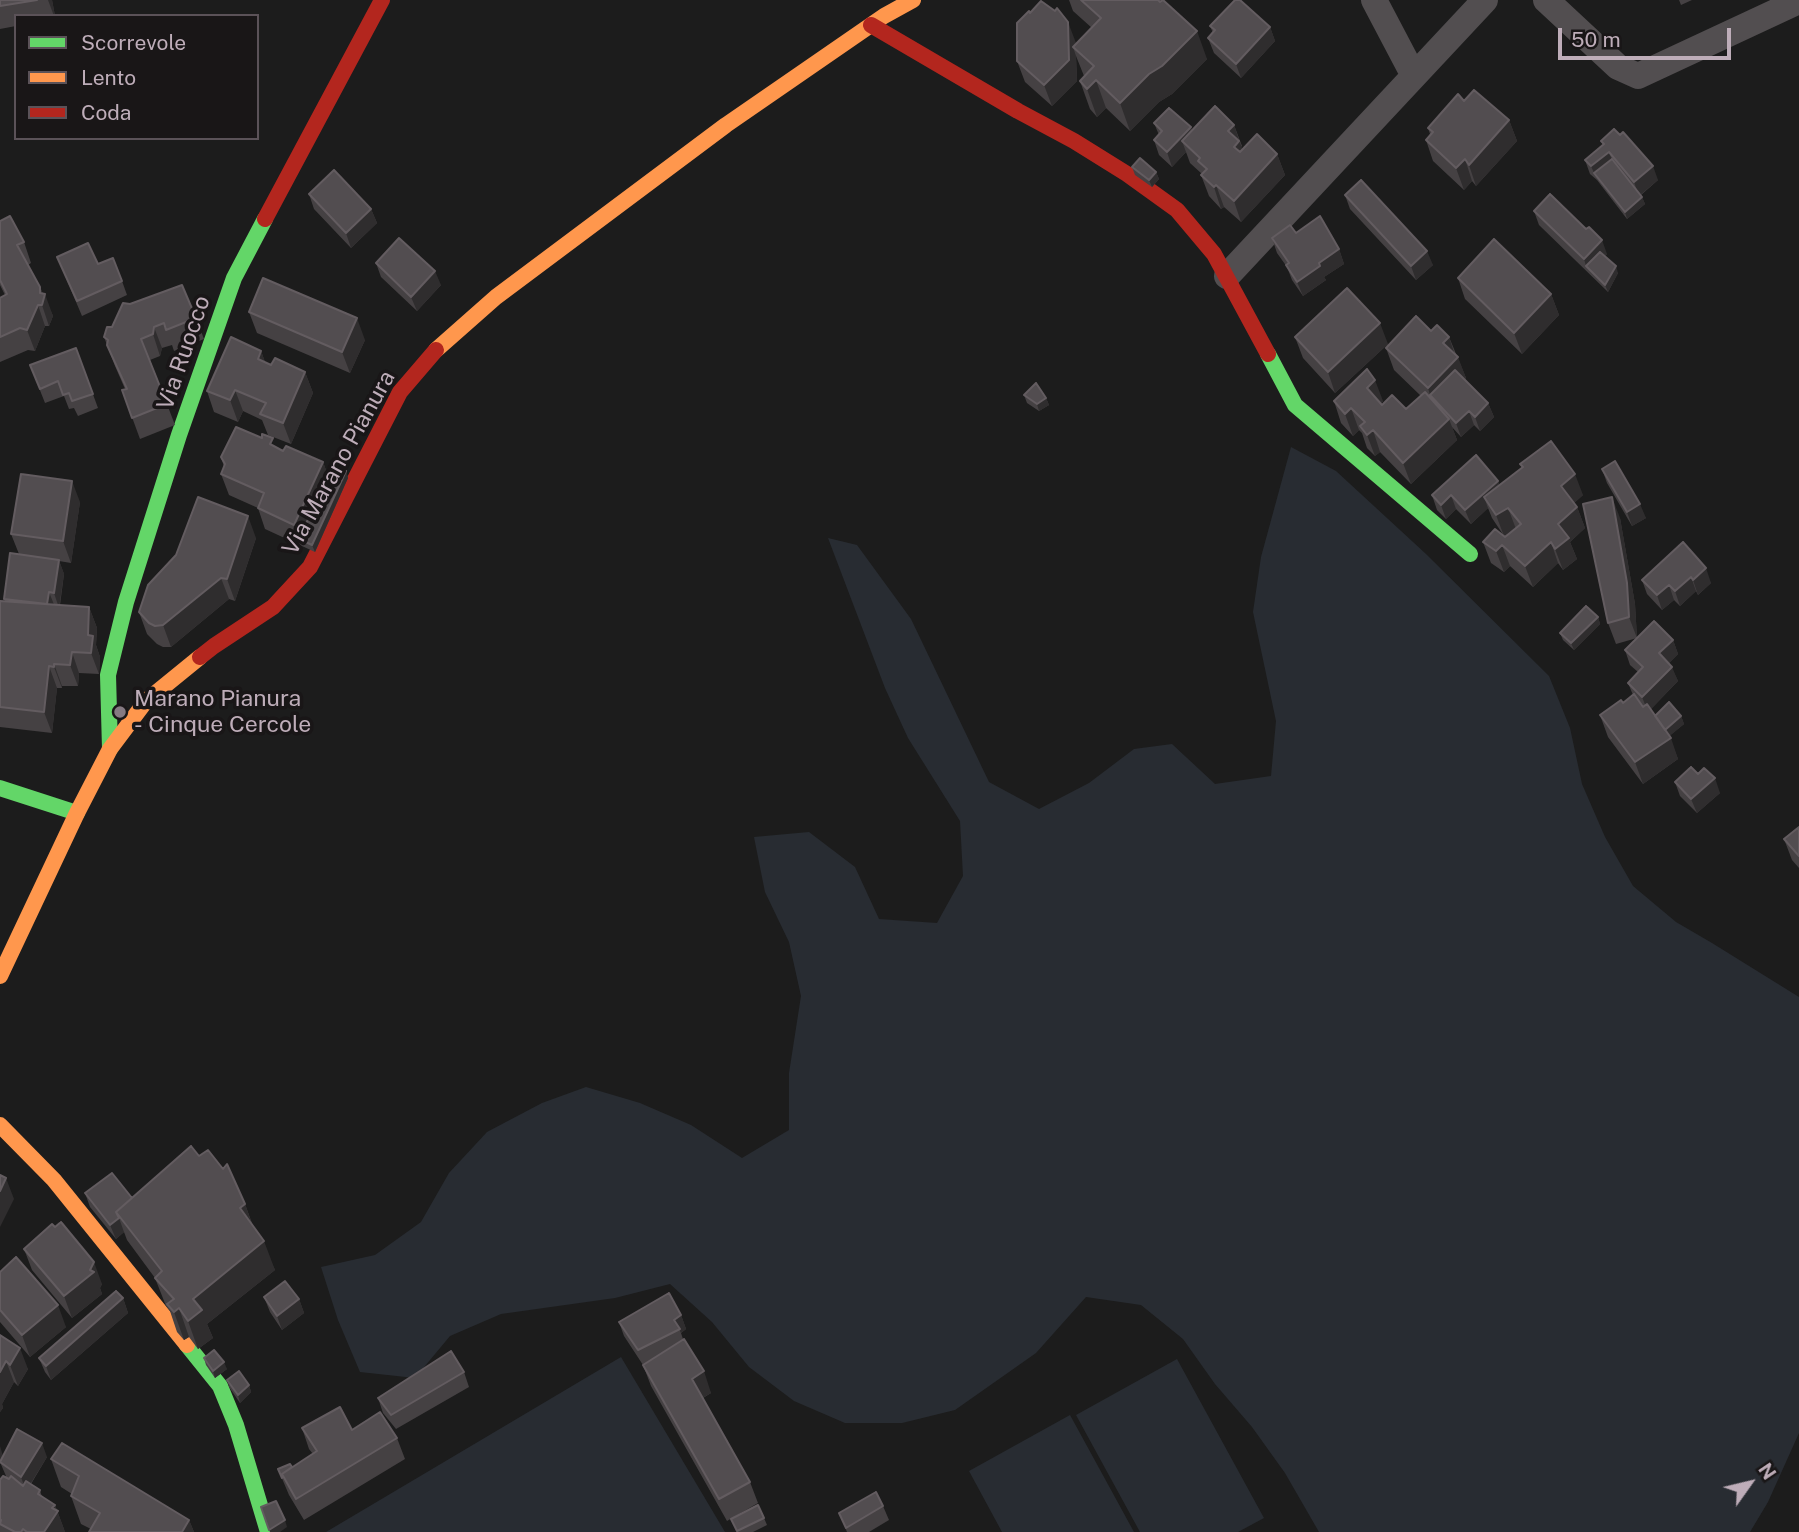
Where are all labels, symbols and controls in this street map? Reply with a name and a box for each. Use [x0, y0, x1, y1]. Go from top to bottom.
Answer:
legend [14, 14, 259, 140]
scale bar [1561, 14, 1734, 58]
text: 50 m [1571, 27, 1621, 52]
text: Scorrevole [81, 30, 186, 55]
text: Lento [81, 65, 136, 90]
text: Coda [81, 100, 131, 125]
street label: Via Ruocco [152, 292, 216, 414]
street label: Via Marano Pianura [277, 366, 401, 560]
place label: Marano Pianura - Cinque Cercole [134, 685, 311, 739]
marker: Marano Pianura - Cinque Cercole [112, 704, 128, 720]
north arrow [1715, 1448, 1785, 1518]
text: N [1754, 1459, 1781, 1484]

